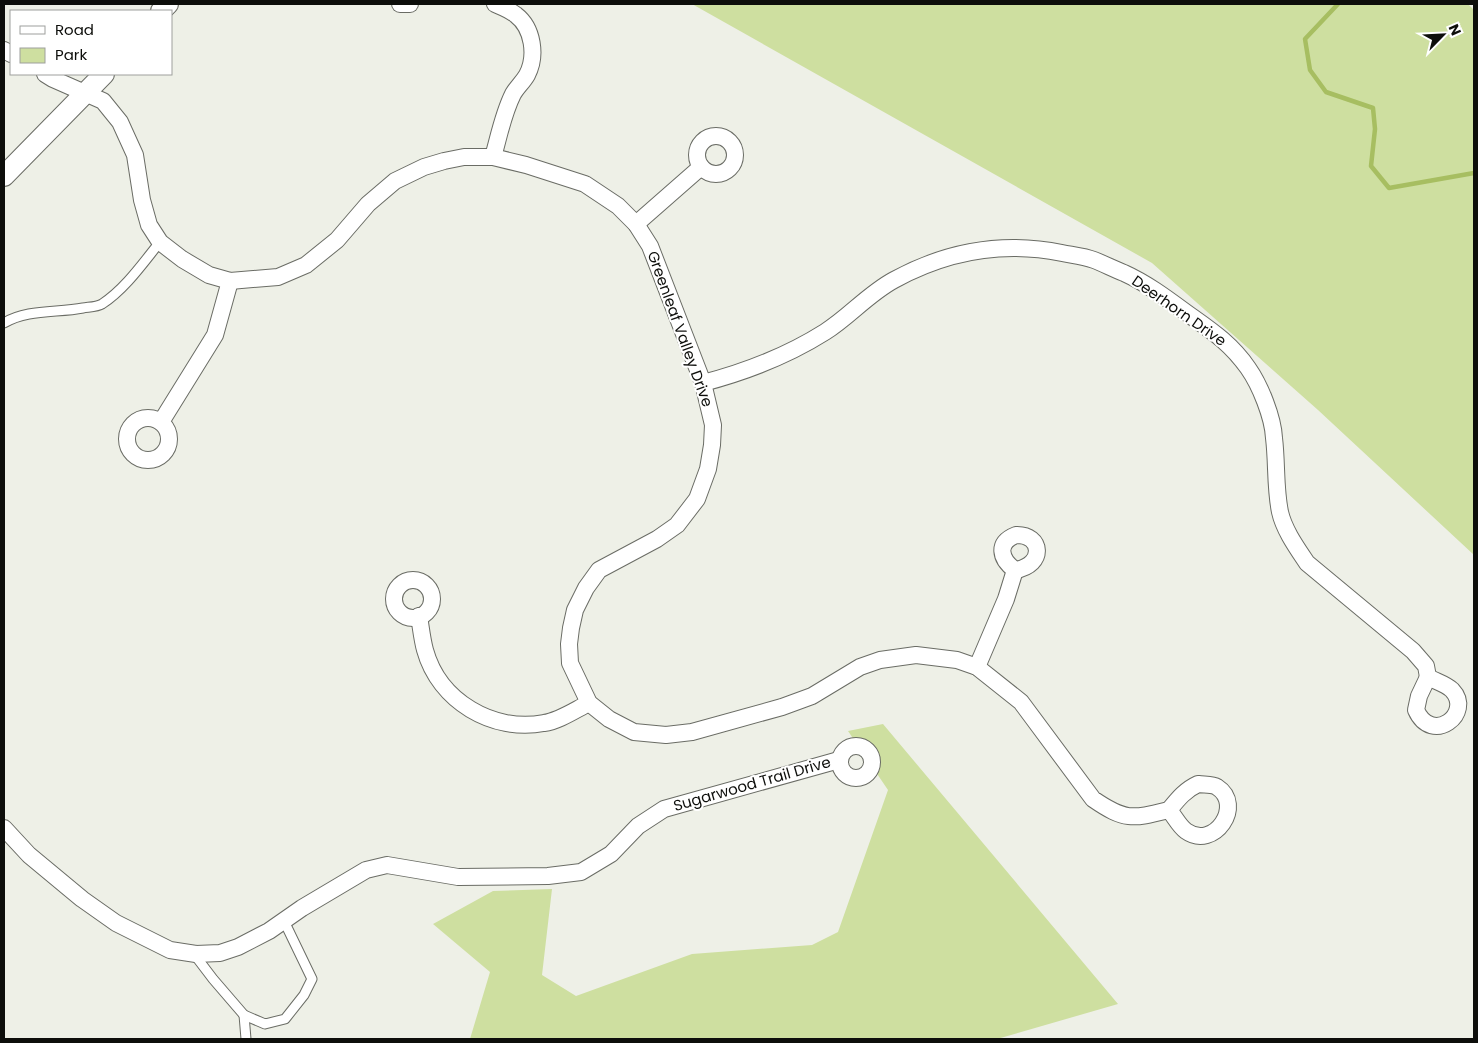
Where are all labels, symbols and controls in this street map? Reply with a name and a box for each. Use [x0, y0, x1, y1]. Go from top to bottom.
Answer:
legend [10, 10, 172, 75]
north arrow [1418, 10, 1468, 60]
text: Road [55, 19, 94, 40]
text: N [1444, 21, 1466, 39]
text: Park [55, 44, 87, 65]
street label: Greenleaf Valley Drive [642, 248, 718, 410]
street label: Deerhorn Drive [1128, 270, 1231, 351]
street label: Sugarwood Trail Drive [671, 751, 833, 816]

